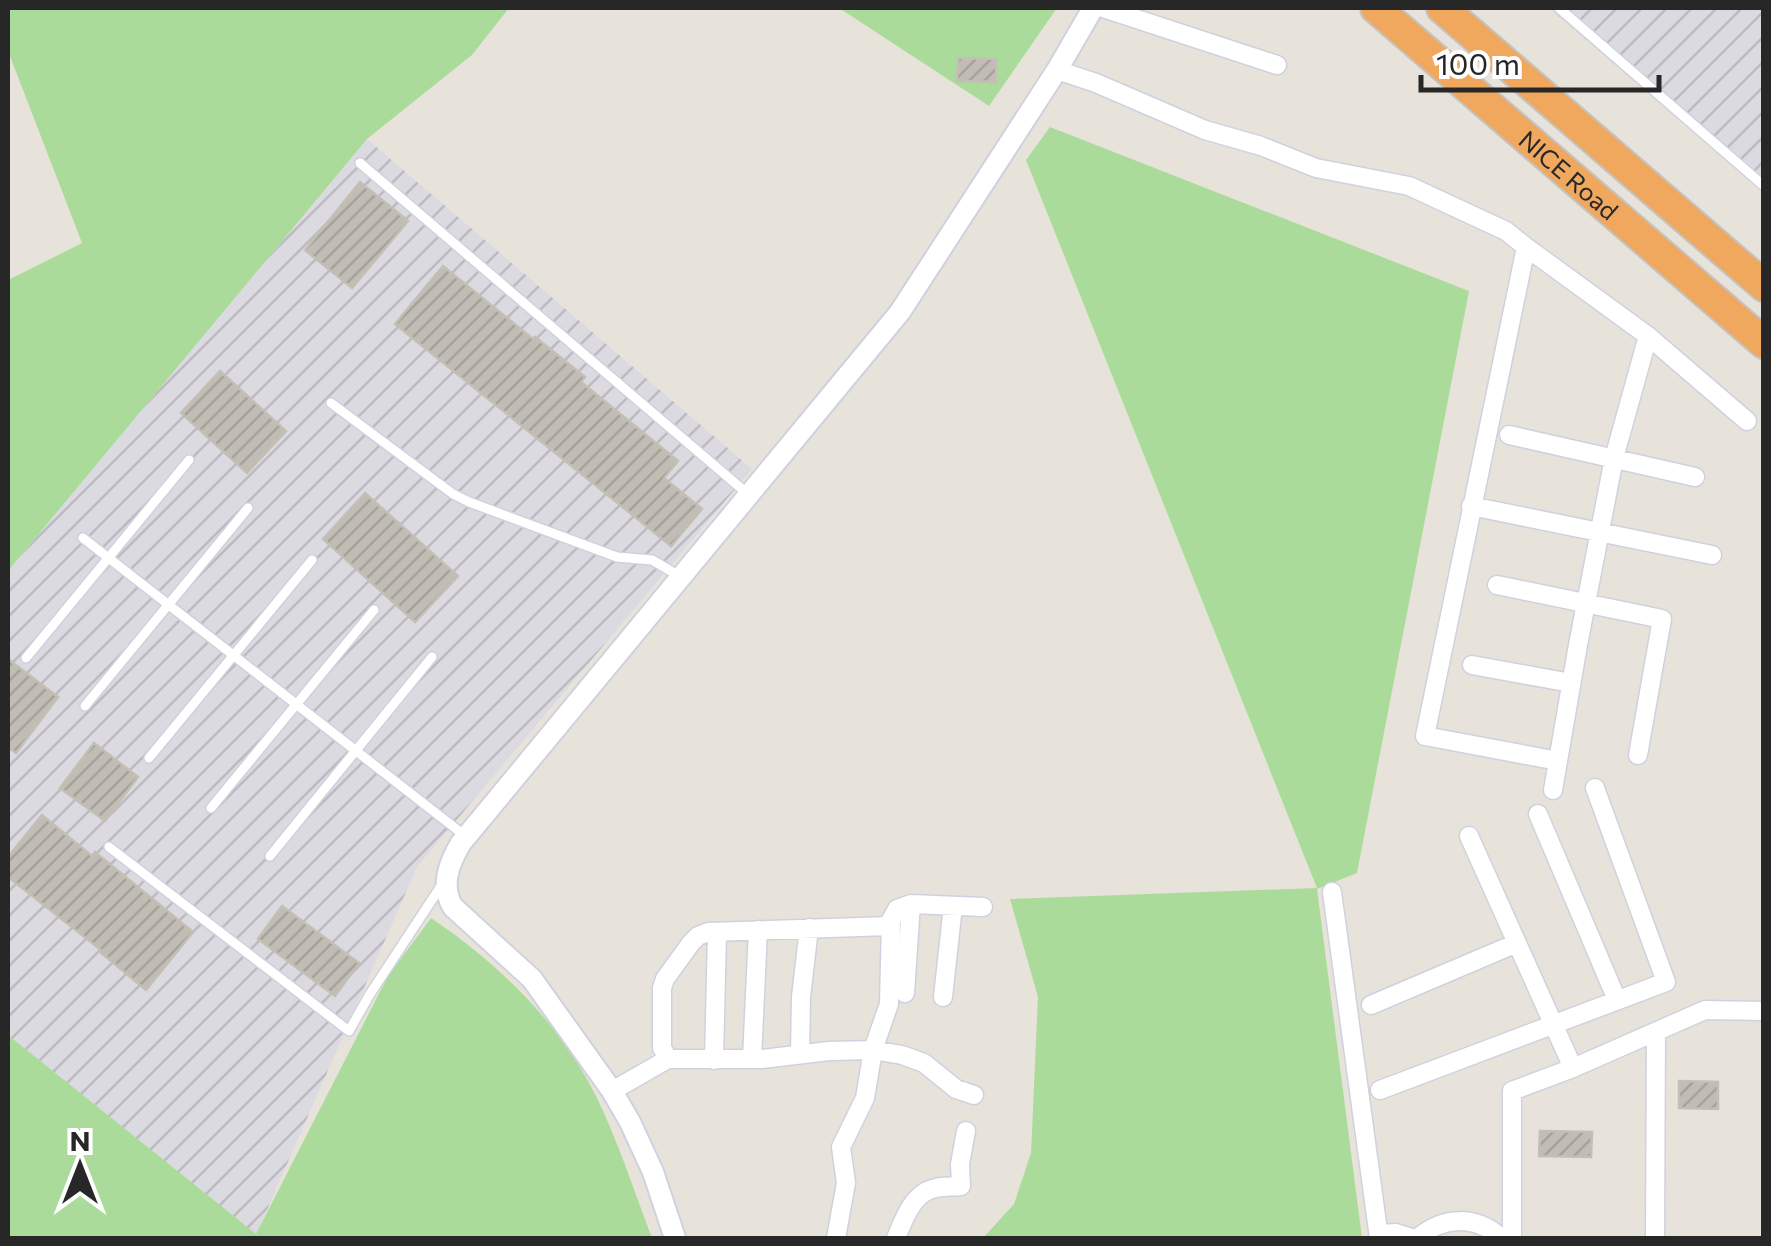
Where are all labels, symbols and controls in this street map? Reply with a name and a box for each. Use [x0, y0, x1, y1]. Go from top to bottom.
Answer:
scale bar [1421, 30, 1658, 92]
text: 100 m [1436, 44, 1520, 81]
street label: NICE Road [1513, 124, 1625, 226]
north arrow [30, 1116, 130, 1216]
text: N [70, 1123, 91, 1157]

